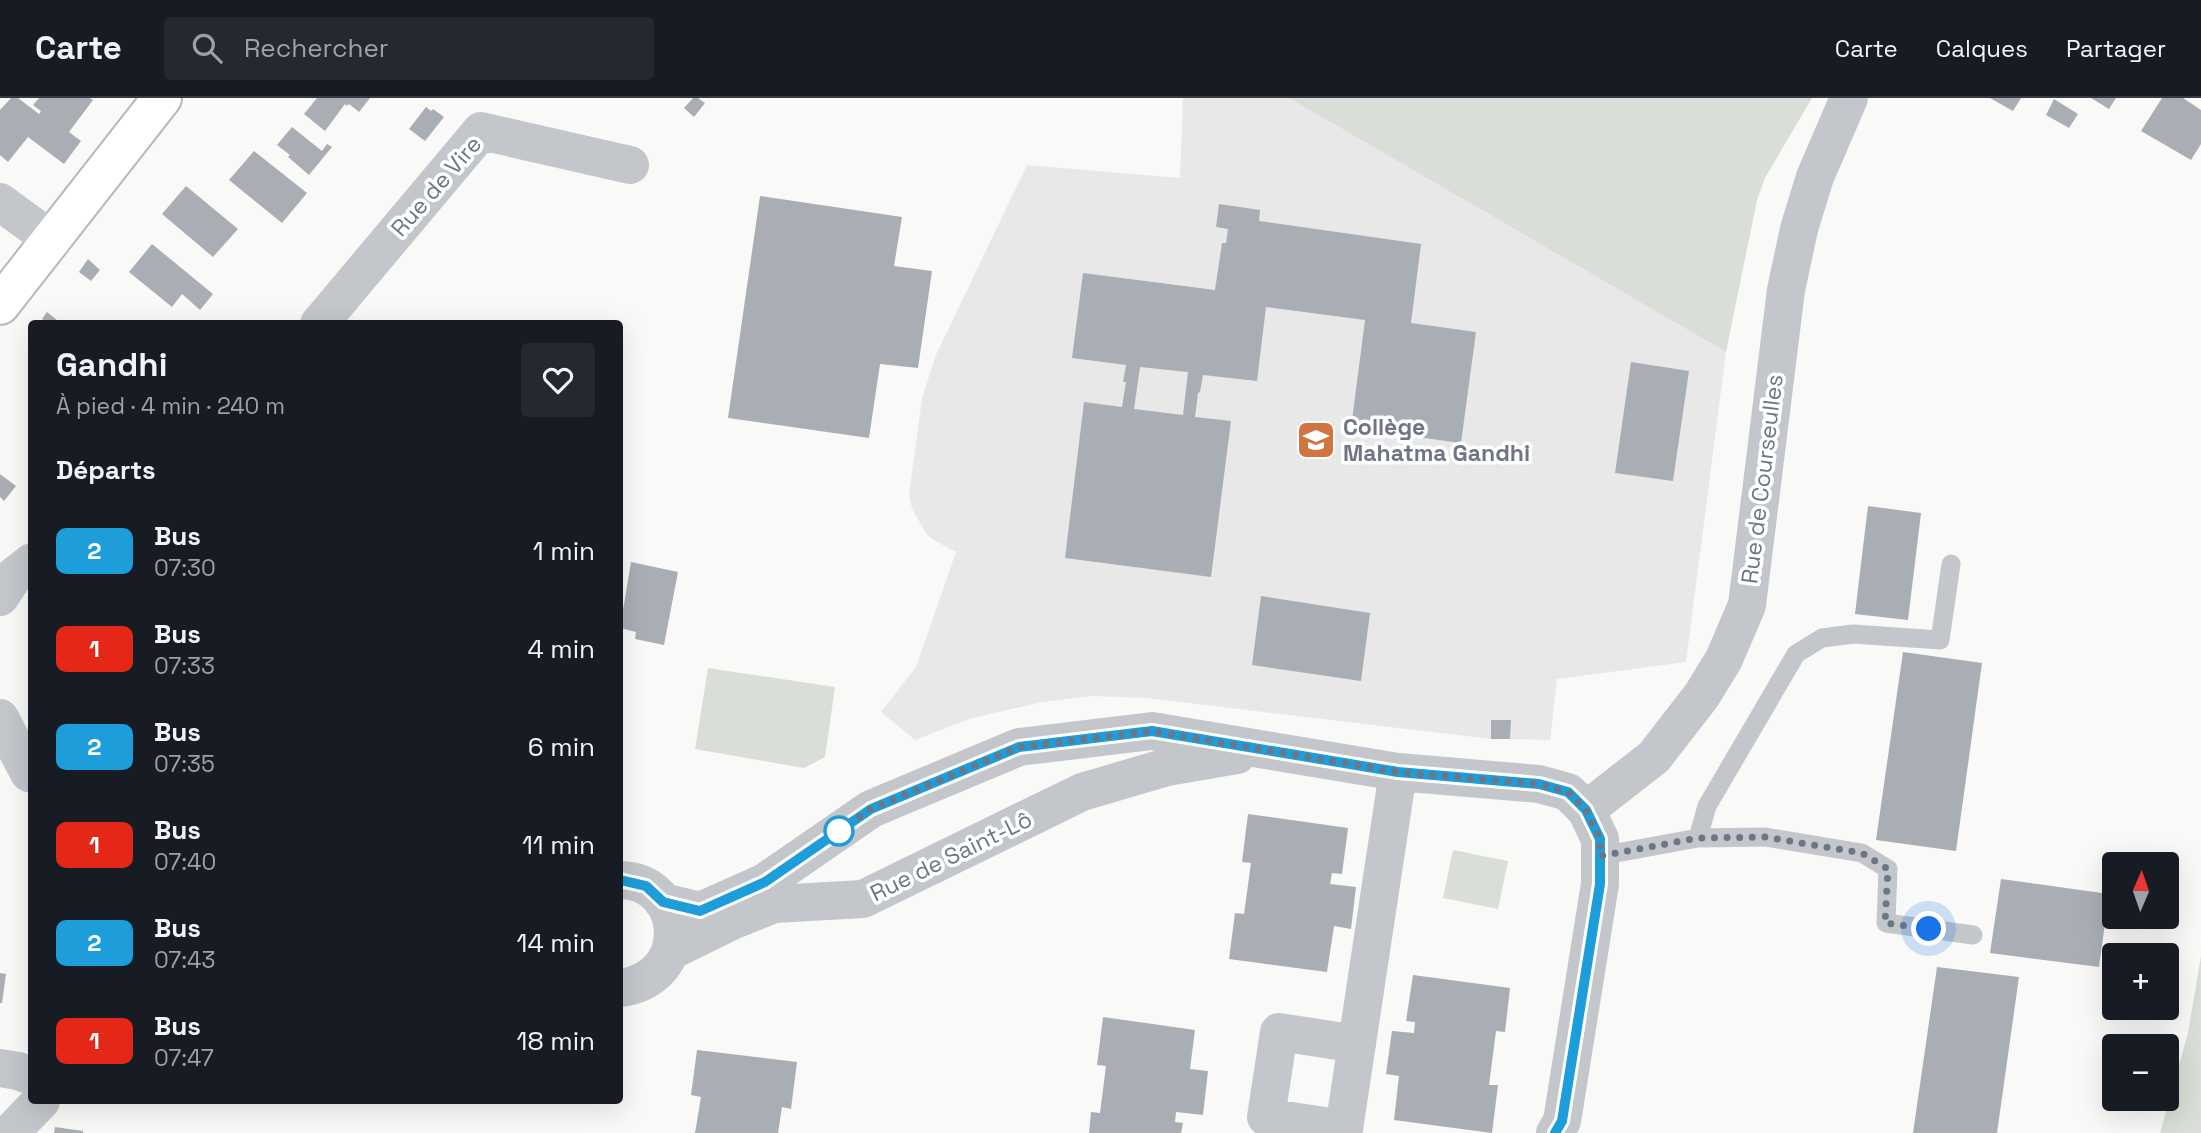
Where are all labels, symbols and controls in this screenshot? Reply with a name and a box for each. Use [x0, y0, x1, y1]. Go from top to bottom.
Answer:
search box [164, 17, 654, 80]
text: Carte [35, 27, 122, 69]
icon: search [188, 29, 226, 67]
text: Rechercher [244, 31, 389, 65]
text: Carte [1835, 33, 1898, 64]
text: Calques [1936, 33, 2028, 64]
text: Partager [2066, 33, 2166, 64]
street label: Rue de Vire [384, 129, 488, 243]
button: heart [521, 343, 595, 417]
text: Gandhi [56, 344, 167, 386]
street label: Rue de Courseulles [1734, 373, 1790, 585]
text: À pied · 4 min · 240 m [56, 391, 285, 421]
place label: Collège Mahatma Gandhi [1343, 412, 1530, 468]
school or university icon: Collège Mahatma Gandhi [1295, 419, 1337, 461]
text: Départs [56, 453, 156, 487]
text: Bus [154, 519, 201, 553]
text: 1 min [533, 534, 595, 568]
text: 2 [87, 535, 102, 566]
text: 07:30 [154, 553, 216, 583]
text: Bus [154, 617, 201, 651]
text: 4 min [527, 632, 595, 666]
text: 1 [89, 633, 100, 664]
text: 07:33 [154, 651, 215, 681]
text: Bus [154, 715, 201, 749]
text: 6 min [528, 730, 595, 764]
text: 2 [87, 731, 102, 762]
text: 07:35 [154, 749, 215, 779]
street label: Rue de Saint-Lô [865, 804, 1037, 908]
text: Bus [154, 813, 201, 847]
unlabelled marker [824, 816, 854, 846]
text: 11 min [522, 828, 595, 862]
text: 1 [89, 829, 100, 860]
text: 07:40 [154, 847, 216, 877]
north arrow [2102, 852, 2179, 929]
map controls [2102, 852, 2179, 1111]
text: Bus [154, 911, 201, 945]
your location [1911, 911, 1946, 946]
text: 14 min [517, 926, 595, 960]
text: 2 [87, 927, 102, 958]
button: + [2102, 943, 2179, 1020]
text: 07:43 [154, 945, 215, 975]
text: Bus [154, 1009, 201, 1043]
text: 18 min [517, 1024, 595, 1058]
text: 1 [89, 1025, 100, 1056]
button: − [2102, 1034, 2179, 1111]
text: 07:47 [154, 1043, 214, 1073]

